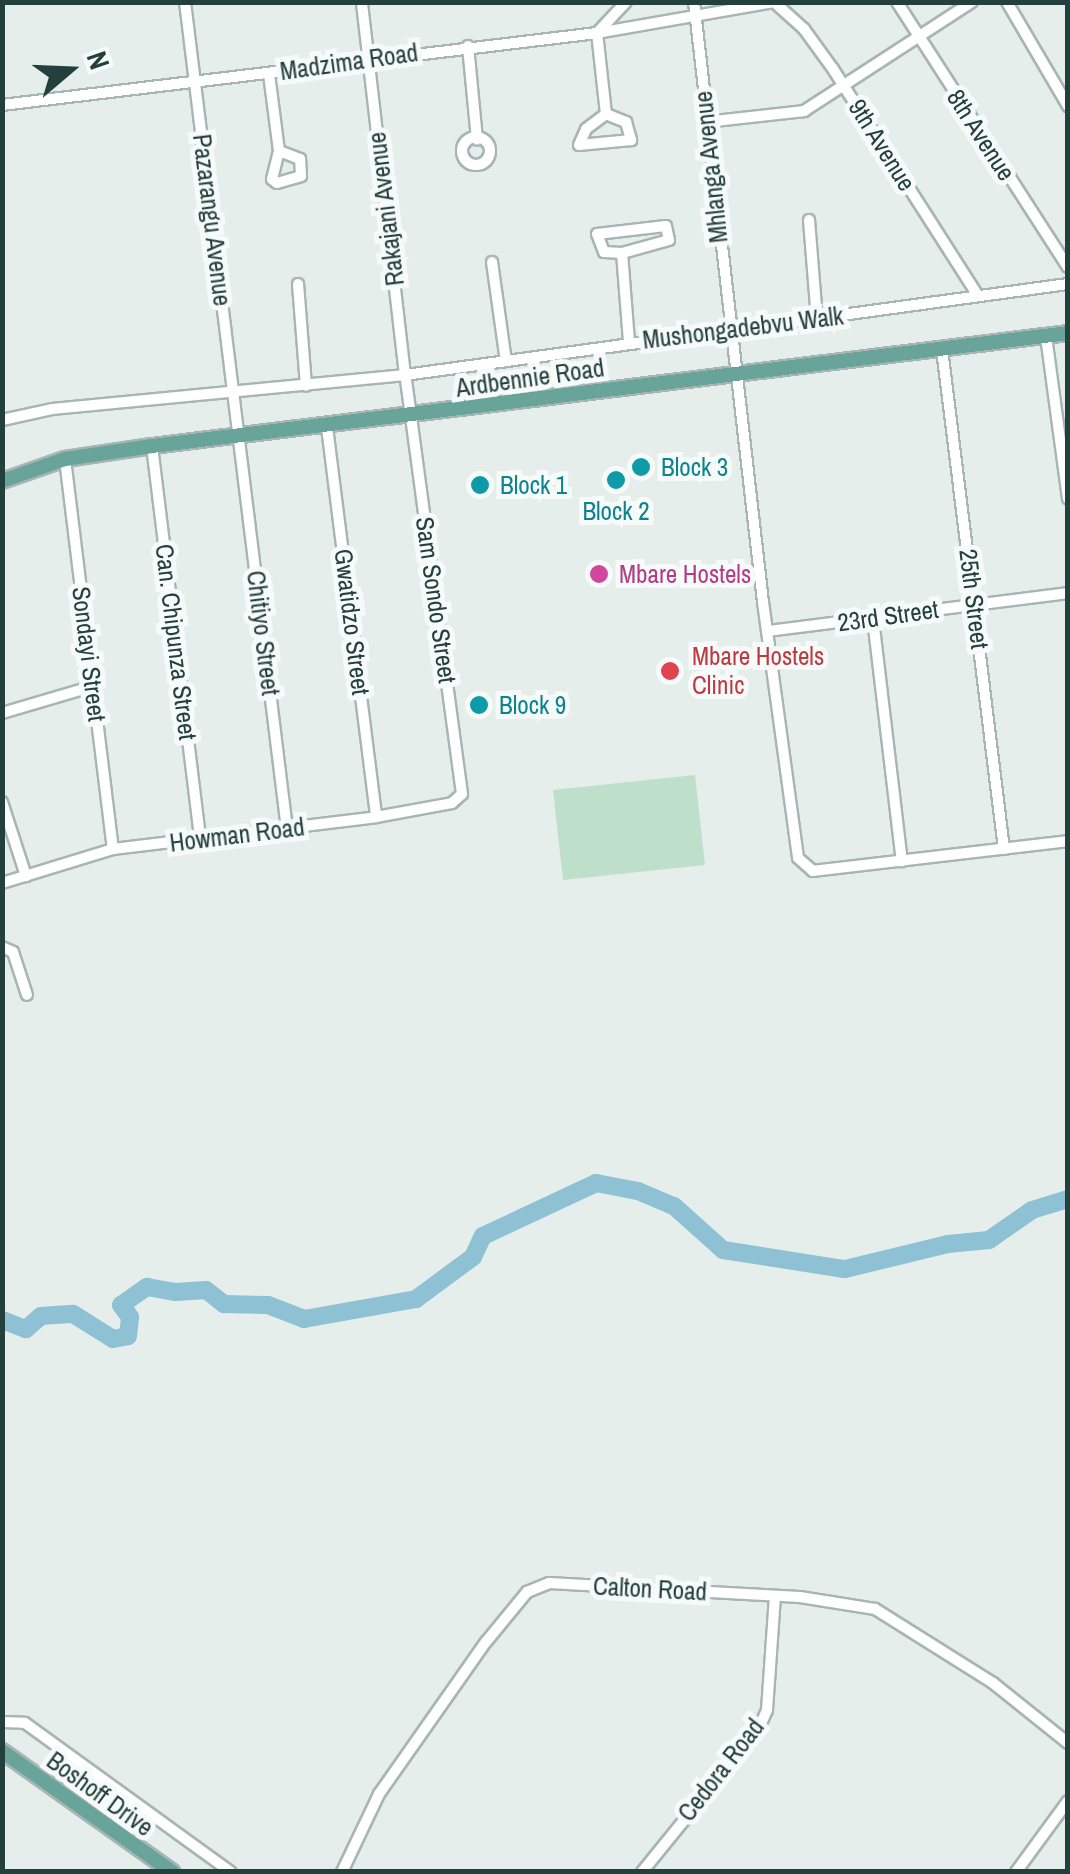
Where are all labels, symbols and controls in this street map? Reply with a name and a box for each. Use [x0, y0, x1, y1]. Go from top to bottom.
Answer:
north arrow [20, 20, 120, 120]
street label: Madzima Road [278, 37, 420, 87]
text: N [78, 46, 119, 74]
street label: 8th Avenue [940, 83, 1022, 187]
street label: Mhlanga Avenue [688, 89, 734, 245]
street label: 9th Avenue [842, 93, 922, 197]
street label: Rakajani Avenue [362, 130, 410, 288]
street label: Pazarangu Avenue [187, 132, 237, 308]
street label: Mushongadebvu Walk [641, 301, 845, 355]
street label: Ardbennie Road [454, 353, 606, 403]
place label: Block 3 [661, 452, 728, 482]
marker: Block 3 [630, 456, 652, 478]
marker: Block 2 [605, 469, 627, 491]
place label: Block 1 [500, 470, 567, 500]
marker: Block 1 [469, 474, 491, 496]
place label: Block 2 [582, 496, 650, 526]
street label: Sam Sondo Street [409, 515, 463, 685]
street label: Can. Chipunza Street [149, 542, 203, 742]
street label: Gwatidzo Street [328, 547, 376, 697]
street label: 25th Street [953, 547, 995, 651]
place label: Mbare Hostels [619, 559, 751, 589]
marker: Mbare Hostels [588, 563, 610, 585]
street label: Chitiyo Street [240, 569, 286, 697]
street label: Sondayi Street [66, 585, 112, 723]
street label: 23rd Street [836, 594, 940, 638]
place label: Mbare Hostels Clinic [692, 642, 824, 701]
marker: Mbare Hostels Clinic [657, 658, 683, 684]
place label: Block 9 [499, 690, 566, 720]
marker: Block 9 [468, 694, 490, 716]
street label: Howman Road [168, 812, 306, 858]
street label: Calton Road [592, 1571, 708, 1607]
street label: Cedora Road [672, 1713, 770, 1827]
street label: Boshoff Drive [41, 1745, 159, 1843]

